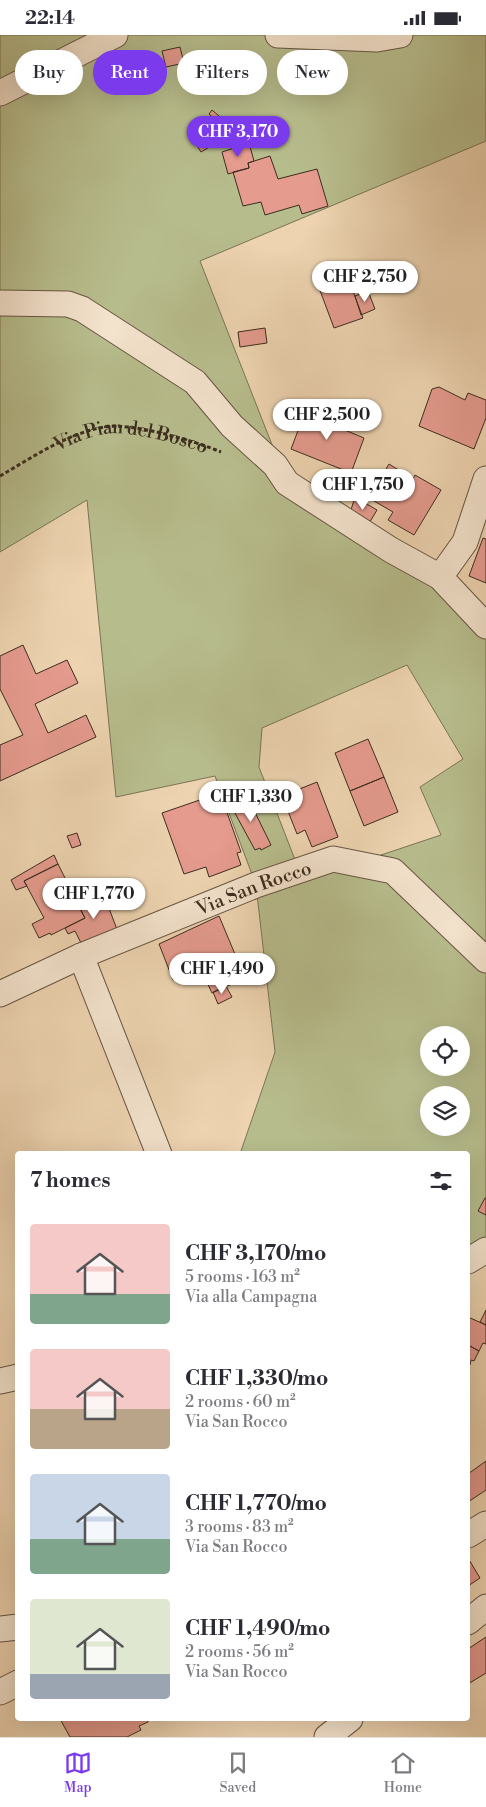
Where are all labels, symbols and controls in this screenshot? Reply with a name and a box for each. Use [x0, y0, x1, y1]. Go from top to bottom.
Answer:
text: 22:14 [25, 6, 75, 30]
chip: Buy [15, 50, 83, 95]
chip: Rent [93, 50, 167, 95]
chip: Filters [177, 50, 267, 95]
chip: New [277, 50, 348, 95]
pin: CHF 3,170 [181, 115, 295, 158]
text: CHF 3,170 [198, 122, 278, 142]
pin: CHF 2,750 [308, 261, 422, 303]
text: CHF 2,750 [323, 267, 407, 287]
pin: CHF 2,500 [270, 399, 384, 441]
text: CHF 2,500 [284, 405, 370, 425]
street label: Via Pian del Bosco [48, 415, 211, 459]
pin: CHF 1,750 [306, 469, 420, 511]
text: CHF 1,750 [322, 475, 404, 495]
pin: CHF 1,330 [194, 781, 308, 823]
text: CHF 1,330 [210, 787, 292, 807]
street label: Via San Rocco [191, 856, 315, 922]
pin: CHF 1,770 [37, 877, 151, 920]
text: CHF 1,770 [53, 884, 135, 904]
pin: CHF 1,490 [165, 953, 279, 995]
text: CHF 1,490 [180, 959, 264, 979]
map controls [420, 1026, 470, 1136]
button: locate [420, 1026, 470, 1076]
button: layers [420, 1086, 470, 1136]
icon: filters [427, 1167, 455, 1195]
text: 7 homes [30, 1168, 111, 1194]
text: CHF 3,170/mo [185, 1241, 326, 1267]
icon: home [70, 1244, 130, 1304]
text: 5 rooms · 163 m² [185, 1267, 300, 1287]
text: Via alla Campagna [185, 1287, 317, 1307]
text: CHF 1,330/mo [185, 1366, 328, 1392]
icon: home [70, 1369, 130, 1429]
text: 2 rooms · 60 m² [185, 1392, 296, 1412]
text: Via San Rocco [185, 1412, 287, 1432]
text: CHF 1,770/mo [185, 1491, 327, 1517]
icon: home [70, 1494, 130, 1554]
text: 3 rooms · 83 m² [185, 1517, 294, 1537]
text: Via San Rocco [185, 1537, 287, 1557]
text: CHF 1,490/mo [185, 1616, 330, 1642]
icon: home [70, 1619, 130, 1679]
text: 2 rooms · 56 m² [185, 1642, 294, 1662]
text: Via San Rocco [185, 1662, 287, 1682]
tab: Map [64, 1749, 92, 1797]
tab: Saved [219, 1749, 256, 1797]
tab: Home [384, 1749, 422, 1797]

